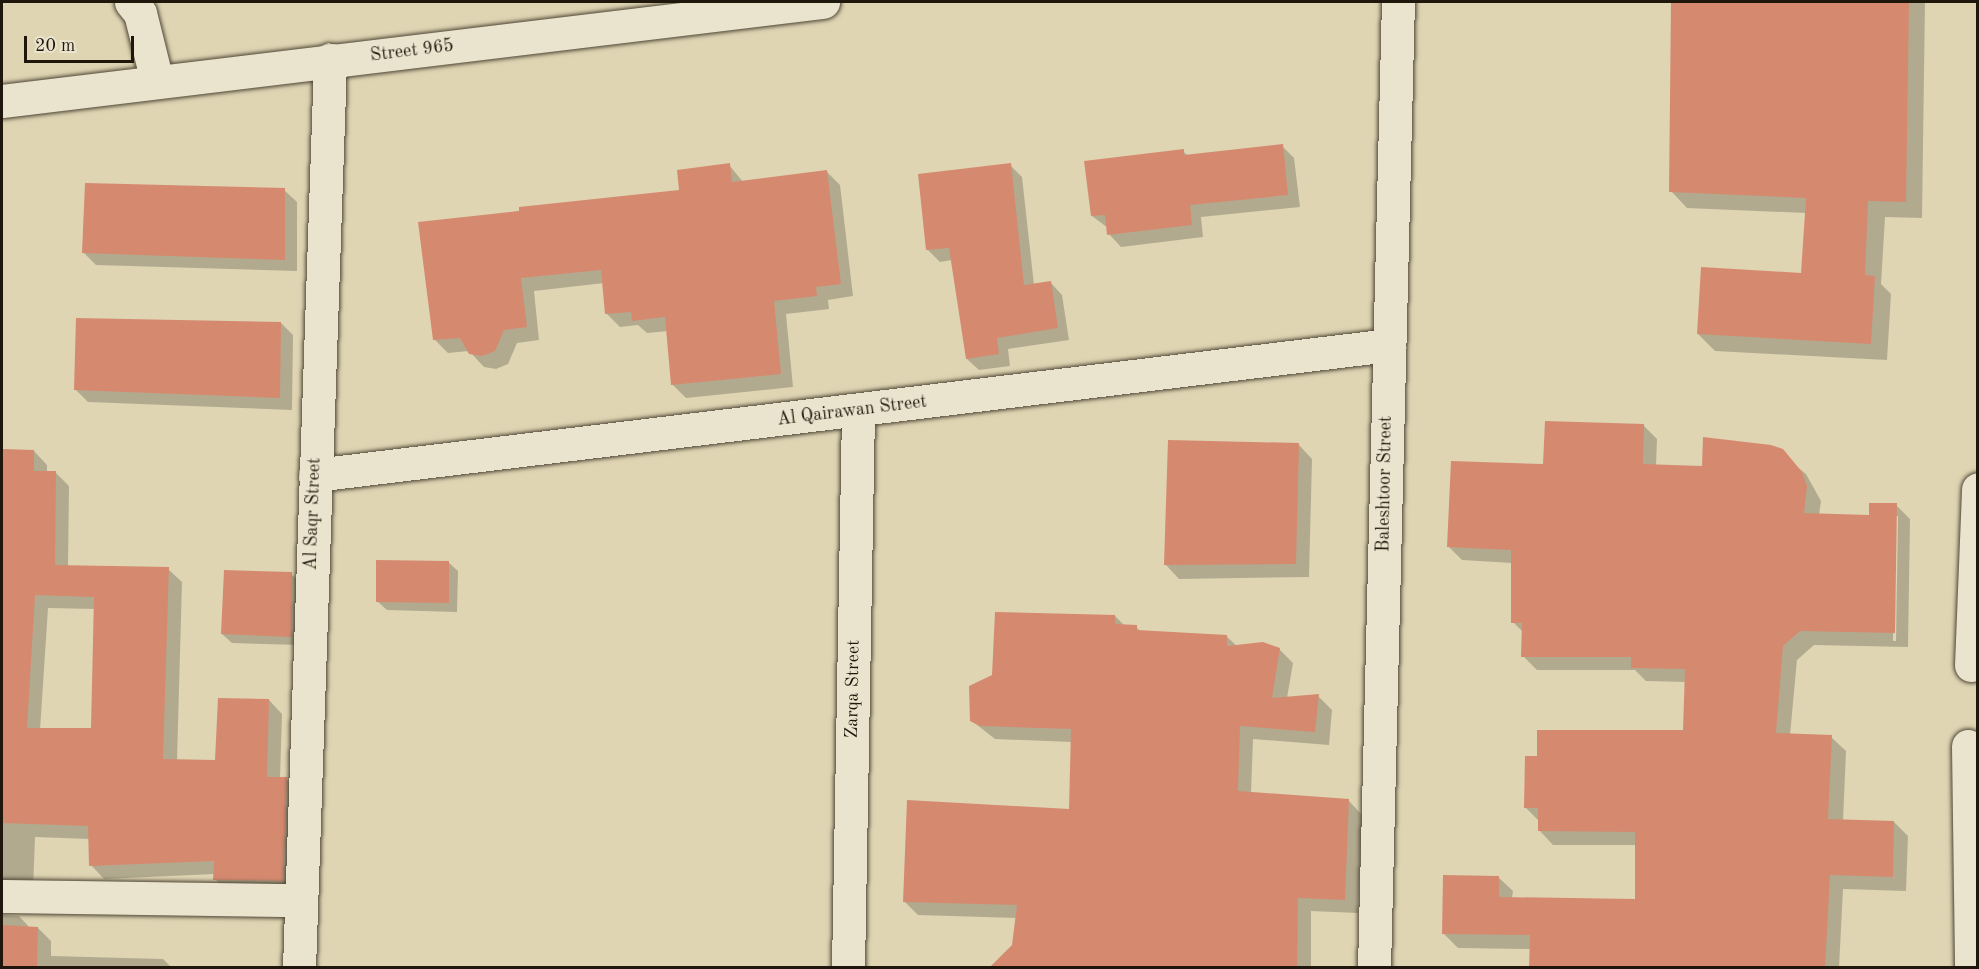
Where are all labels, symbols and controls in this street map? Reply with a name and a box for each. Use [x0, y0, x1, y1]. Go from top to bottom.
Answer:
scale bar [27, 24, 136, 62]
street label: Street 965 [369, 35, 455, 67]
text: 20 m [35, 37, 75, 55]
street label: Al Qairawan Street [776, 391, 928, 431]
street label: Baleshtoor Street [1373, 416, 1397, 552]
street label: Al Saqr Street [300, 457, 326, 571]
street label: Zarqa Street [841, 639, 865, 739]

